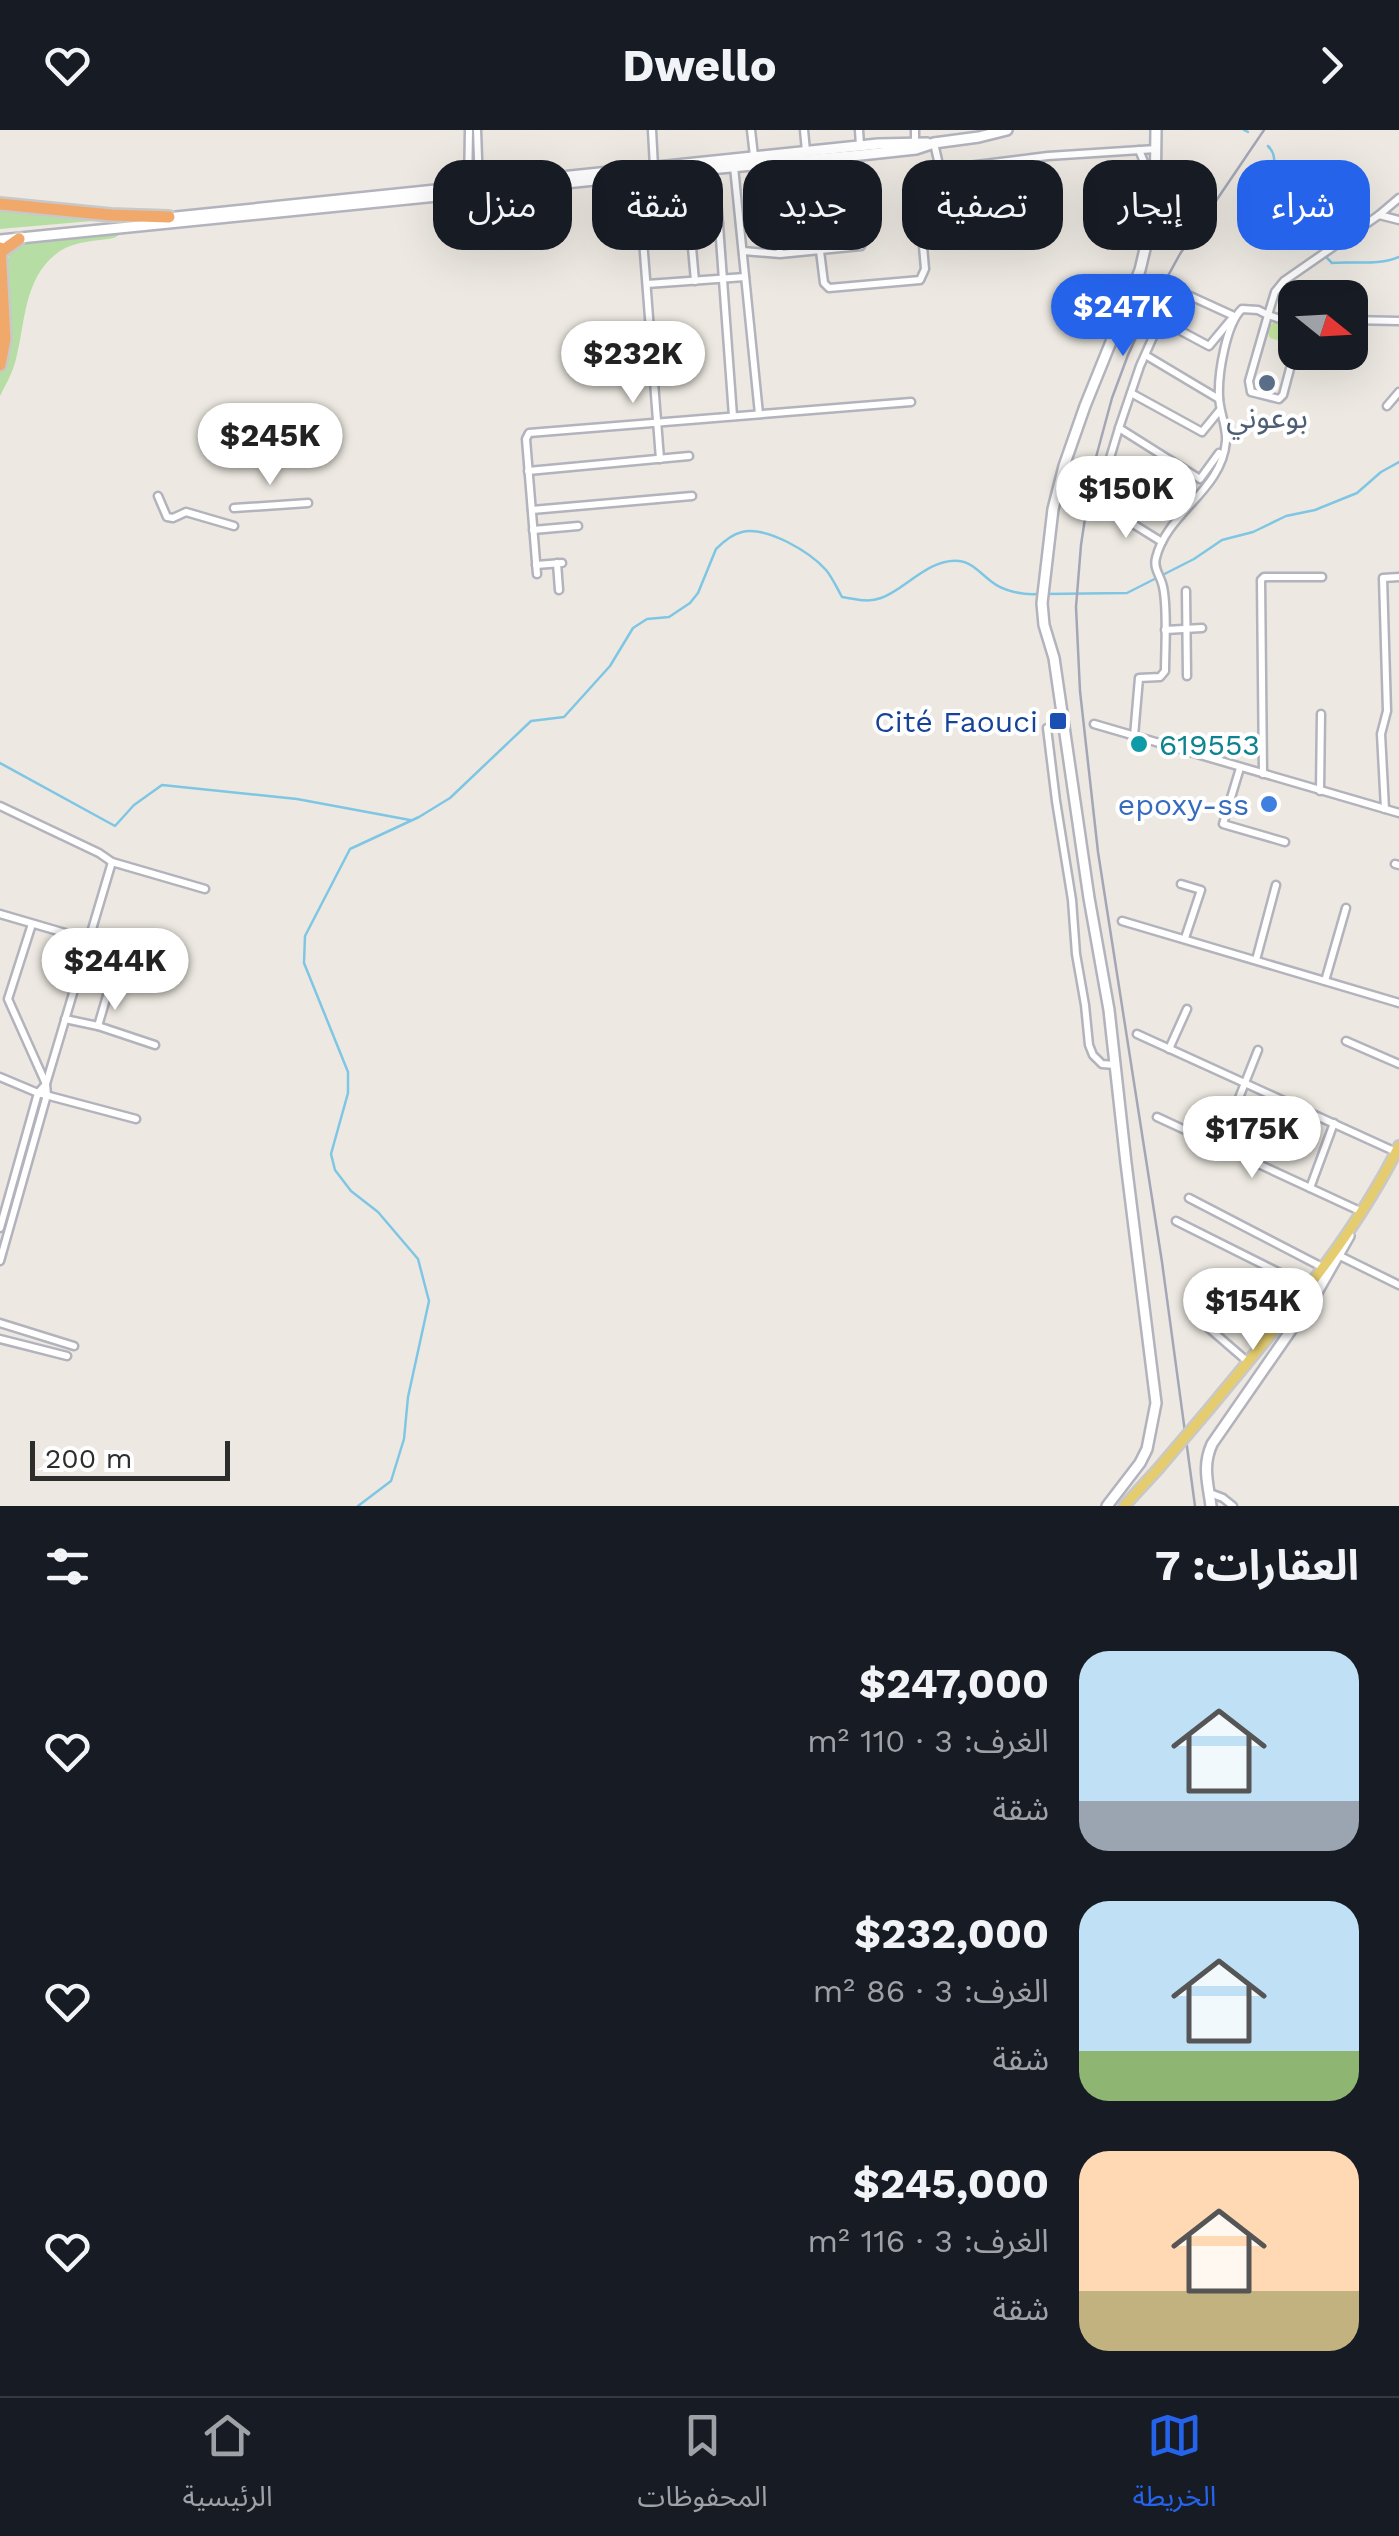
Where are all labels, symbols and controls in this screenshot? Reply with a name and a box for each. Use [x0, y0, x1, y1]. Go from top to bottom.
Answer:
icon: heart [40, 38, 95, 93]
icon: forward [1304, 38, 1359, 93]
text: Dwello [622, 39, 777, 92]
chip: منزل [433, 160, 572, 250]
chip: شقة [592, 160, 723, 250]
chip: جديد [743, 160, 882, 250]
chip: تصفية [902, 160, 1063, 250]
chip: إيجار [1083, 160, 1217, 250]
chip: شراء [1237, 160, 1370, 250]
pin: $247K [1053, 274, 1193, 359]
north arrow [1278, 280, 1368, 370]
map controls [1278, 280, 1368, 370]
text: $247K [1073, 287, 1173, 325]
pin: $232K [563, 321, 703, 406]
text: $232K [583, 334, 683, 372]
marker: بوعوني [1256, 372, 1278, 394]
place label: بوعوني [1226, 400, 1308, 440]
pin: $245K [200, 403, 340, 488]
text: $245K [220, 416, 320, 454]
pin: $150K [1056, 456, 1196, 541]
text: $150K [1078, 469, 1174, 507]
place label: Cité Faouci [874, 704, 1038, 739]
marker: Cité Faouci [1047, 710, 1069, 732]
place label: 619553 [1159, 727, 1260, 762]
marker: 619553 [1128, 733, 1150, 755]
place label: epoxy-ss [1118, 787, 1249, 822]
marker: epoxy-ss [1258, 793, 1280, 815]
pin: $244K [45, 928, 185, 1013]
text: $244K [64, 941, 166, 979]
pin: $175K [1182, 1096, 1322, 1181]
text: $175K [1205, 1109, 1299, 1147]
pin: $154K [1183, 1268, 1323, 1353]
text: $154K [1205, 1281, 1301, 1319]
scale bar [30, 1436, 230, 1480]
text: 200 m [45, 1442, 132, 1475]
icon: filters [40, 1539, 95, 1594]
text: العقارات: 7 [1155, 1541, 1359, 1590]
text: $247,000 [859, 1659, 1049, 1708]
icon: home [1159, 1691, 1279, 1811]
text: الغرف: 3 · 110 m² [807, 1722, 1049, 1760]
icon: heart [40, 1724, 95, 1779]
text: شقة [993, 1790, 1049, 1828]
text: $232,000 [854, 1909, 1049, 1958]
icon: home [1159, 1941, 1279, 2061]
text: الغرف: 3 · 86 m² [813, 1972, 1049, 2010]
icon: heart [40, 1974, 95, 2029]
text: شقة [993, 2040, 1049, 2078]
text: $245,000 [853, 2159, 1049, 2208]
icon: home [1159, 2191, 1279, 2311]
text: الغرف: 3 · 116 m² [808, 2222, 1049, 2260]
icon: heart [40, 2224, 95, 2279]
text: شقة [993, 2290, 1049, 2328]
tab: الرئيسية [183, 2408, 273, 2527]
tab: المحفوظات [638, 2408, 768, 2527]
tab: الخريطة [1133, 2408, 1216, 2527]

